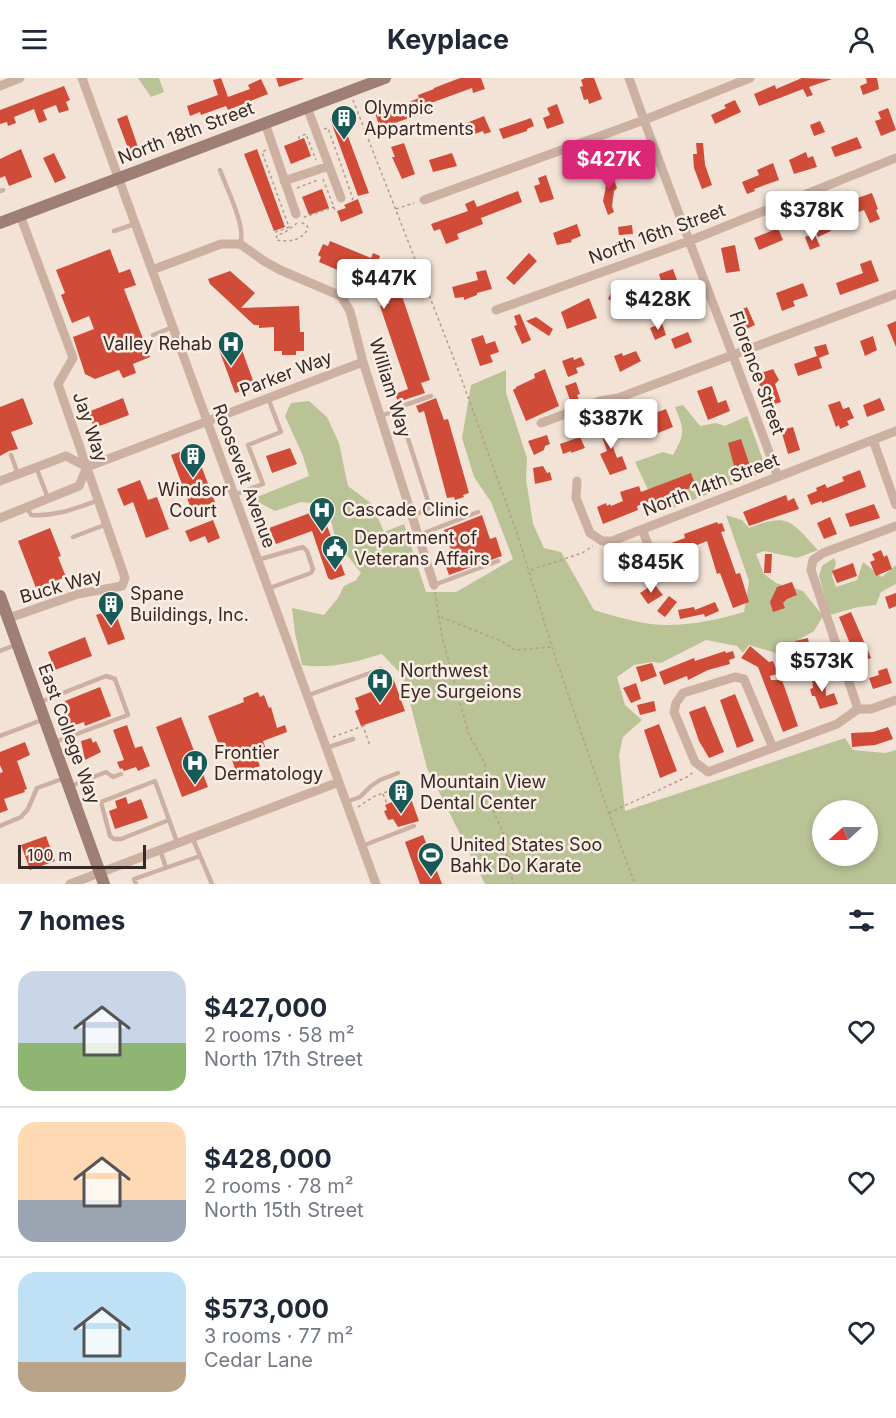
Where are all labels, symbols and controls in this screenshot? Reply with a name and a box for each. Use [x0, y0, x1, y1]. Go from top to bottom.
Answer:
icon: menu [18, 23, 51, 56]
text: Keyplace [387, 23, 509, 56]
icon: person [845, 23, 878, 56]
street label: North 18th Street [115, 97, 257, 168]
place label: Olympic Appartments [364, 97, 474, 139]
building icon: Olympic Appartments [329, 103, 359, 141]
pin: $427K [567, 140, 651, 191]
text: $427K [576, 147, 642, 171]
pin: $378K [770, 191, 854, 242]
text: $378K [780, 198, 844, 222]
street label: North 16th Street [586, 199, 728, 268]
pin: $447K [342, 259, 426, 310]
text: $447K [351, 266, 417, 290]
pin: $428K [616, 280, 700, 331]
text: $428K [625, 287, 691, 311]
street label: Florence Street [725, 308, 790, 438]
hospital icon: Valley Rehab [216, 329, 246, 367]
place label: Valley Rehab [103, 333, 212, 354]
street label: William Way [365, 336, 416, 440]
street label: Parker Way [237, 346, 335, 401]
street label: Jay Way [69, 389, 112, 464]
pin: $387K [569, 399, 653, 450]
street label: Roosevelt Avenue [209, 401, 280, 551]
text: $387K [578, 406, 644, 430]
building icon: Windsor Court [178, 441, 208, 479]
street label: North 14th Street [640, 449, 782, 520]
place label: Windsor Court [158, 479, 229, 521]
hospital icon: Cascade Clinic [307, 495, 337, 533]
place label: Cascade Clinic [342, 499, 469, 520]
place label: Department of Veterans Affairs [354, 527, 490, 569]
public building icon: Department of Veterans Affairs [320, 533, 350, 571]
pin: $845K [609, 543, 693, 594]
text: $845K [618, 550, 684, 574]
street label: Buck Way [17, 564, 104, 607]
place label: Spane Buildings, Inc. [130, 583, 249, 625]
building icon: Spane Buildings, Inc. [96, 589, 126, 627]
pin: $573K [780, 642, 864, 693]
text: $573K [790, 649, 854, 673]
place label: Northwest Eye Surgeions [400, 660, 522, 702]
street label: East College Way [34, 661, 105, 807]
hospital icon: Northwest Eye Surgeions [365, 666, 395, 704]
place label: Frontier Dermatology [214, 742, 323, 784]
hospital icon: Frontier Dermatology [180, 748, 210, 786]
place label: Mountain View Dental Center [420, 771, 546, 813]
building icon: Mountain View Dental Center [386, 777, 416, 815]
north arrow [812, 800, 878, 866]
map controls [812, 800, 878, 866]
place label: United States Soo Bahk Do Karate [450, 834, 602, 876]
sports icon: United States Soo Bahk Do Karate [416, 840, 446, 878]
scale bar [18, 842, 146, 870]
text: 100 m [27, 845, 72, 865]
icon: filters [845, 904, 878, 937]
text: 7 homes [18, 905, 125, 936]
text: $427,000 [204, 992, 327, 1023]
icon: home [66, 995, 138, 1067]
icon: heart [845, 1015, 878, 1048]
text: 2 rooms · 58 m² [204, 1023, 355, 1047]
text: North 17th Street [204, 1047, 363, 1071]
text: $428,000 [204, 1143, 332, 1174]
icon: home [66, 1146, 138, 1218]
icon: heart [845, 1166, 878, 1199]
text: 2 rooms · 78 m² [204, 1174, 353, 1198]
text: North 15th Street [204, 1198, 364, 1222]
text: $573,000 [204, 1293, 329, 1324]
icon: home [66, 1296, 138, 1368]
icon: heart [845, 1316, 878, 1349]
text: 3 rooms · 77 m² [204, 1324, 353, 1348]
text: Cedar Lane [204, 1348, 313, 1372]

